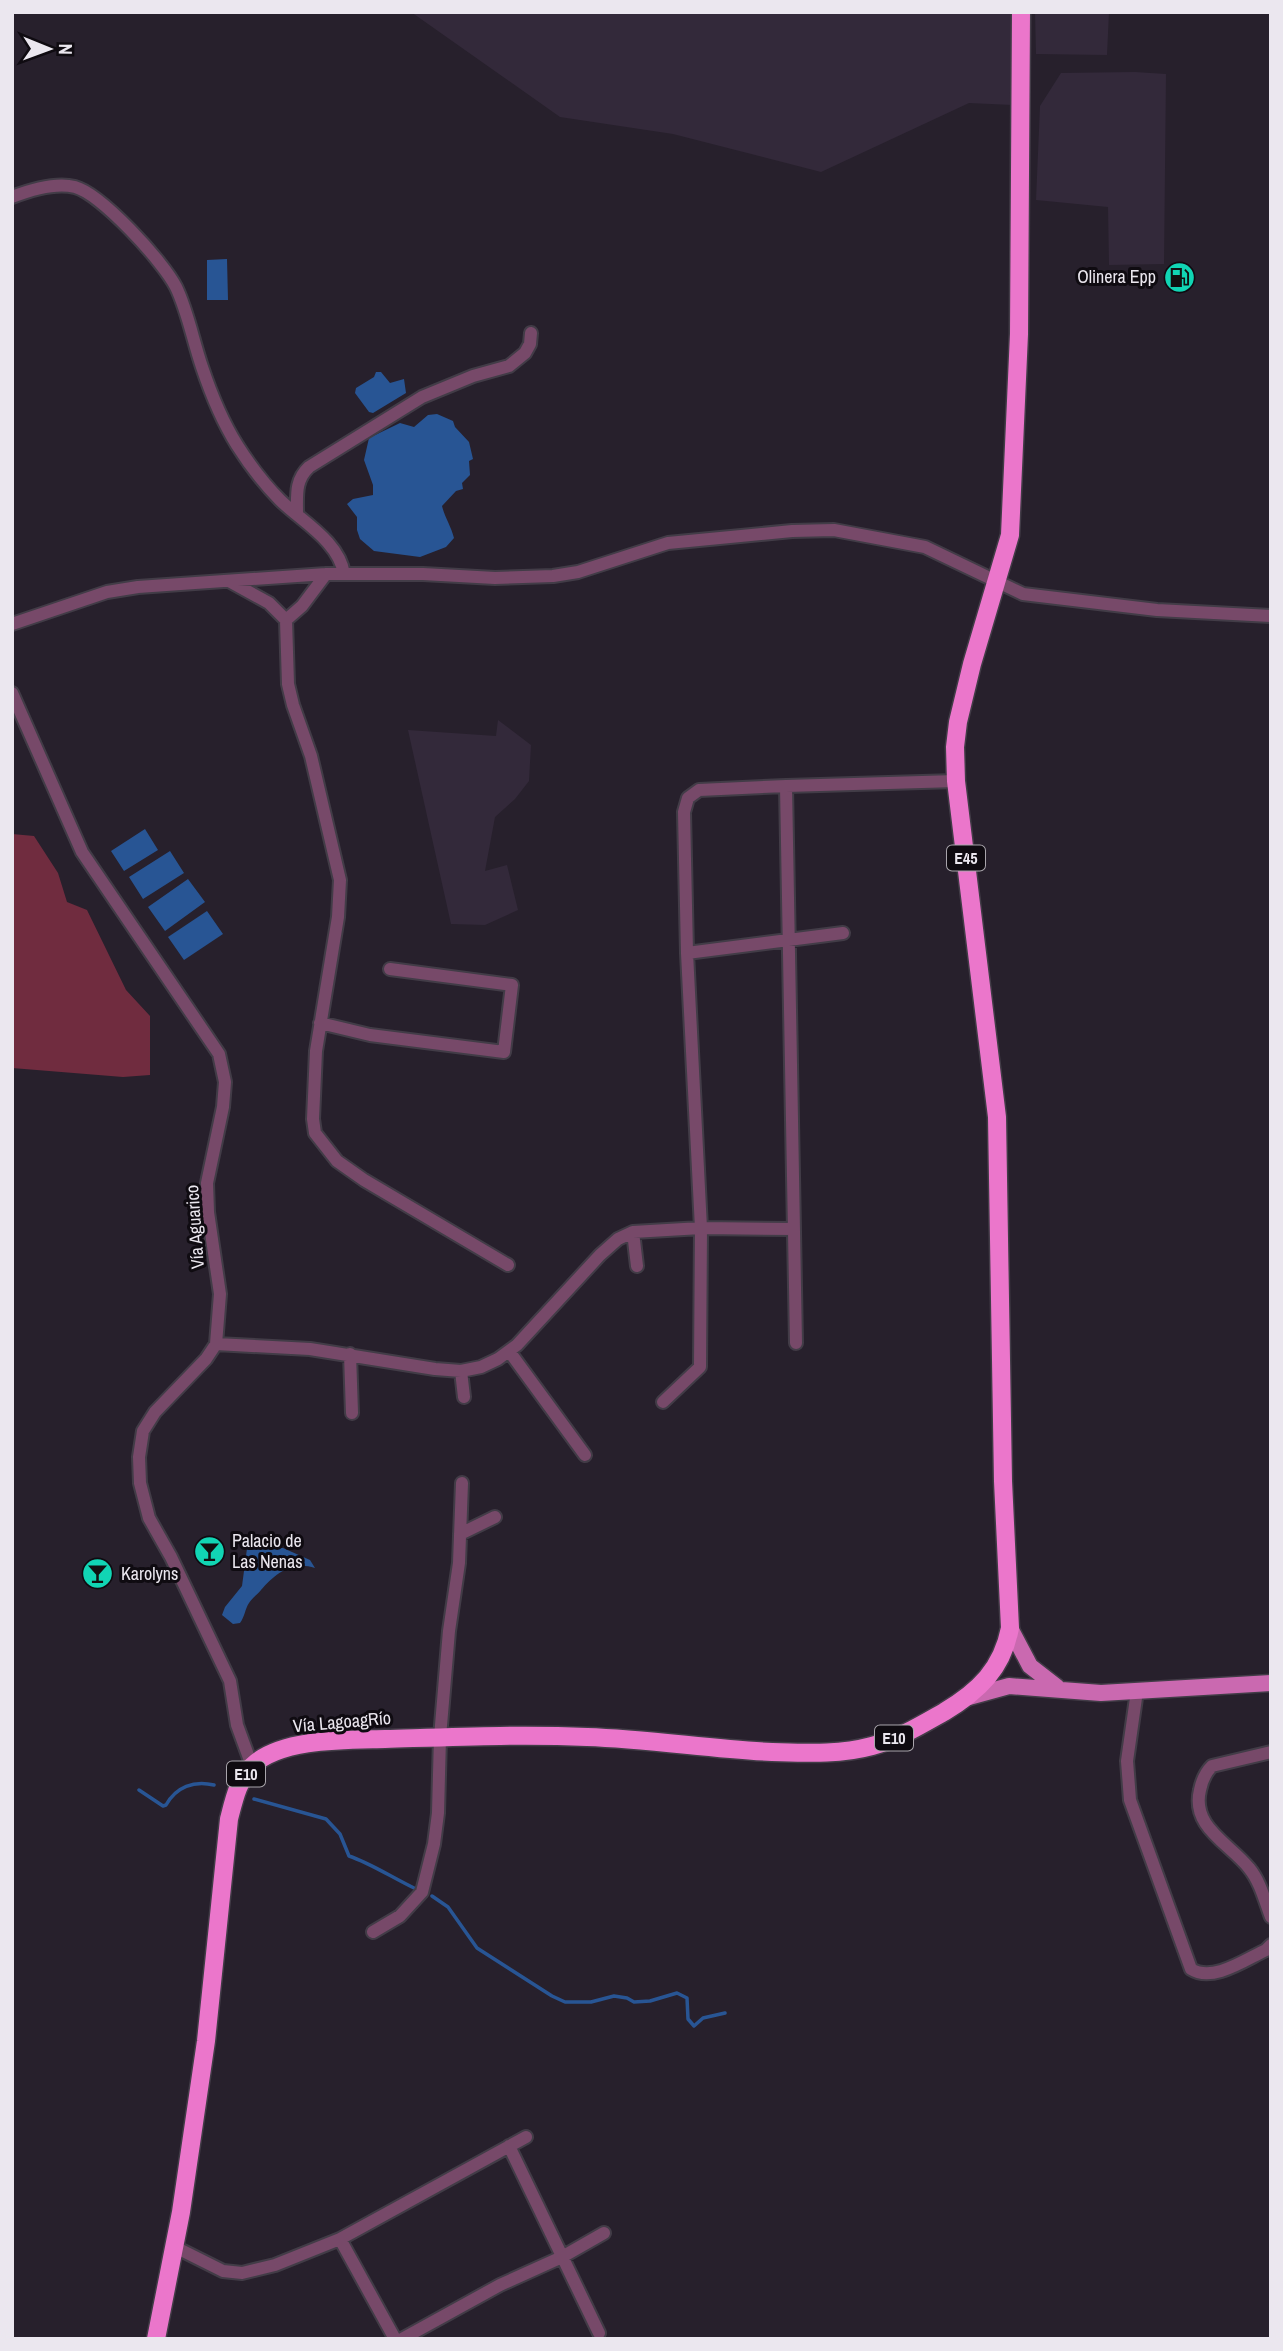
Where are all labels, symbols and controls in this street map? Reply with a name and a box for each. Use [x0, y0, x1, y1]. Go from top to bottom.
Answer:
north arrow [14, 14, 84, 84]
text: N [53, 43, 79, 55]
fuel station icon: Olinera Epp [1162, 260, 1196, 294]
place label: Olinera Epp [1077, 264, 1156, 289]
road number: E45 [947, 846, 985, 870]
street label: Vía Aguarico [179, 1184, 210, 1270]
place label: Palacio de Las Nenas [232, 1528, 303, 1574]
bar icon: Palacio de Las Nenas [192, 1534, 226, 1568]
bar icon: Karolyns [81, 1557, 115, 1591]
place label: Karolyns [121, 1561, 178, 1586]
street label: Vía LagoagRío [292, 1705, 392, 1738]
road number: E10 [875, 1726, 913, 1750]
road number: E10 [227, 1762, 265, 1786]

